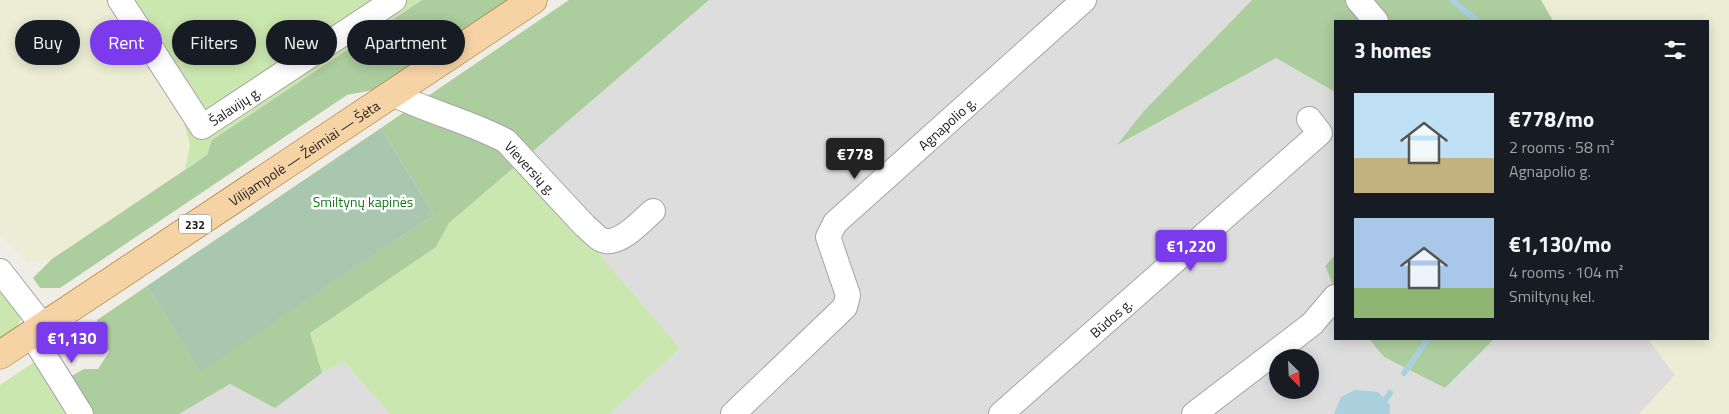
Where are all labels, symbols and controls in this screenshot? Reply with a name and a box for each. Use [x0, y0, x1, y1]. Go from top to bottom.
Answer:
chip: Buy [15, 20, 80, 65]
chip: Rent [90, 20, 162, 65]
chip: Filters [172, 20, 256, 65]
chip: New [266, 20, 337, 65]
chip: Apartment [347, 20, 465, 65]
text: 3 homes [1354, 34, 1431, 66]
icon: filters [1661, 36, 1689, 64]
street label: Šalavijų g. [204, 81, 265, 130]
street label: Agnapolio g. [913, 91, 980, 155]
street label: Vilijampolė — Žeimiai — Šėta [224, 95, 383, 211]
text: €778/mo [1509, 103, 1594, 135]
icon: home [1394, 113, 1454, 173]
text: 2 rooms · 58 m² [1509, 135, 1614, 159]
street label: Vieversių g. [500, 136, 561, 199]
pin: €778 [825, 138, 885, 180]
text: €778 [837, 142, 873, 166]
text: Agnapolio g. [1509, 159, 1591, 183]
park label: Smiltynų kapinės [313, 191, 413, 212]
road number: 232 [179, 214, 211, 233]
text: €1,130/mo [1509, 228, 1611, 260]
pin: €1,220 [1150, 230, 1232, 272]
text: €1,220 [1166, 234, 1216, 258]
icon: home [1394, 238, 1454, 298]
text: 4 rooms · 104 m² [1509, 260, 1623, 284]
text: Smiltynų kel. [1509, 284, 1595, 308]
street label: Būdos g. [1085, 293, 1137, 342]
pin: €1,130 [31, 322, 113, 364]
text: €1,130 [47, 326, 97, 350]
north arrow [1269, 349, 1319, 399]
map controls [1269, 349, 1319, 399]

